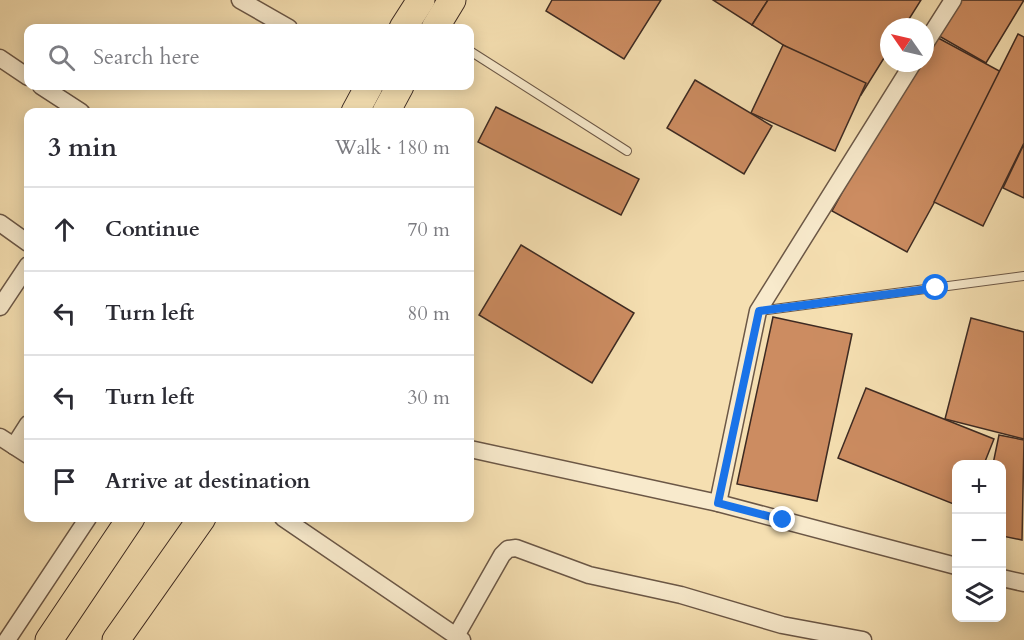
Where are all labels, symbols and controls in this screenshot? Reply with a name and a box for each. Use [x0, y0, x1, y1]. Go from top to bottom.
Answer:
north arrow [880, 18, 934, 72]
search box [24, 24, 474, 90]
icon: search [45, 41, 78, 74]
text: Search here [93, 42, 200, 72]
text: 3 min [48, 130, 117, 165]
text: Walk · 180 m [335, 134, 450, 161]
icon: ahead [48, 213, 81, 246]
text: Continue [105, 214, 200, 244]
text: 70 m [407, 216, 450, 243]
route start [922, 274, 948, 300]
icon: left [48, 297, 81, 330]
text: Turn left [105, 298, 194, 328]
text: 80 m [407, 300, 450, 327]
icon: left [48, 381, 81, 414]
text: Turn left [105, 382, 194, 412]
text: 30 m [407, 384, 450, 411]
map controls [952, 460, 1006, 622]
button: + [952, 460, 1006, 514]
icon: arrive [48, 465, 81, 498]
text: Arrive at destination [105, 466, 310, 496]
route end [769, 506, 795, 532]
button: − [952, 514, 1006, 568]
button: layers [952, 568, 1006, 622]

